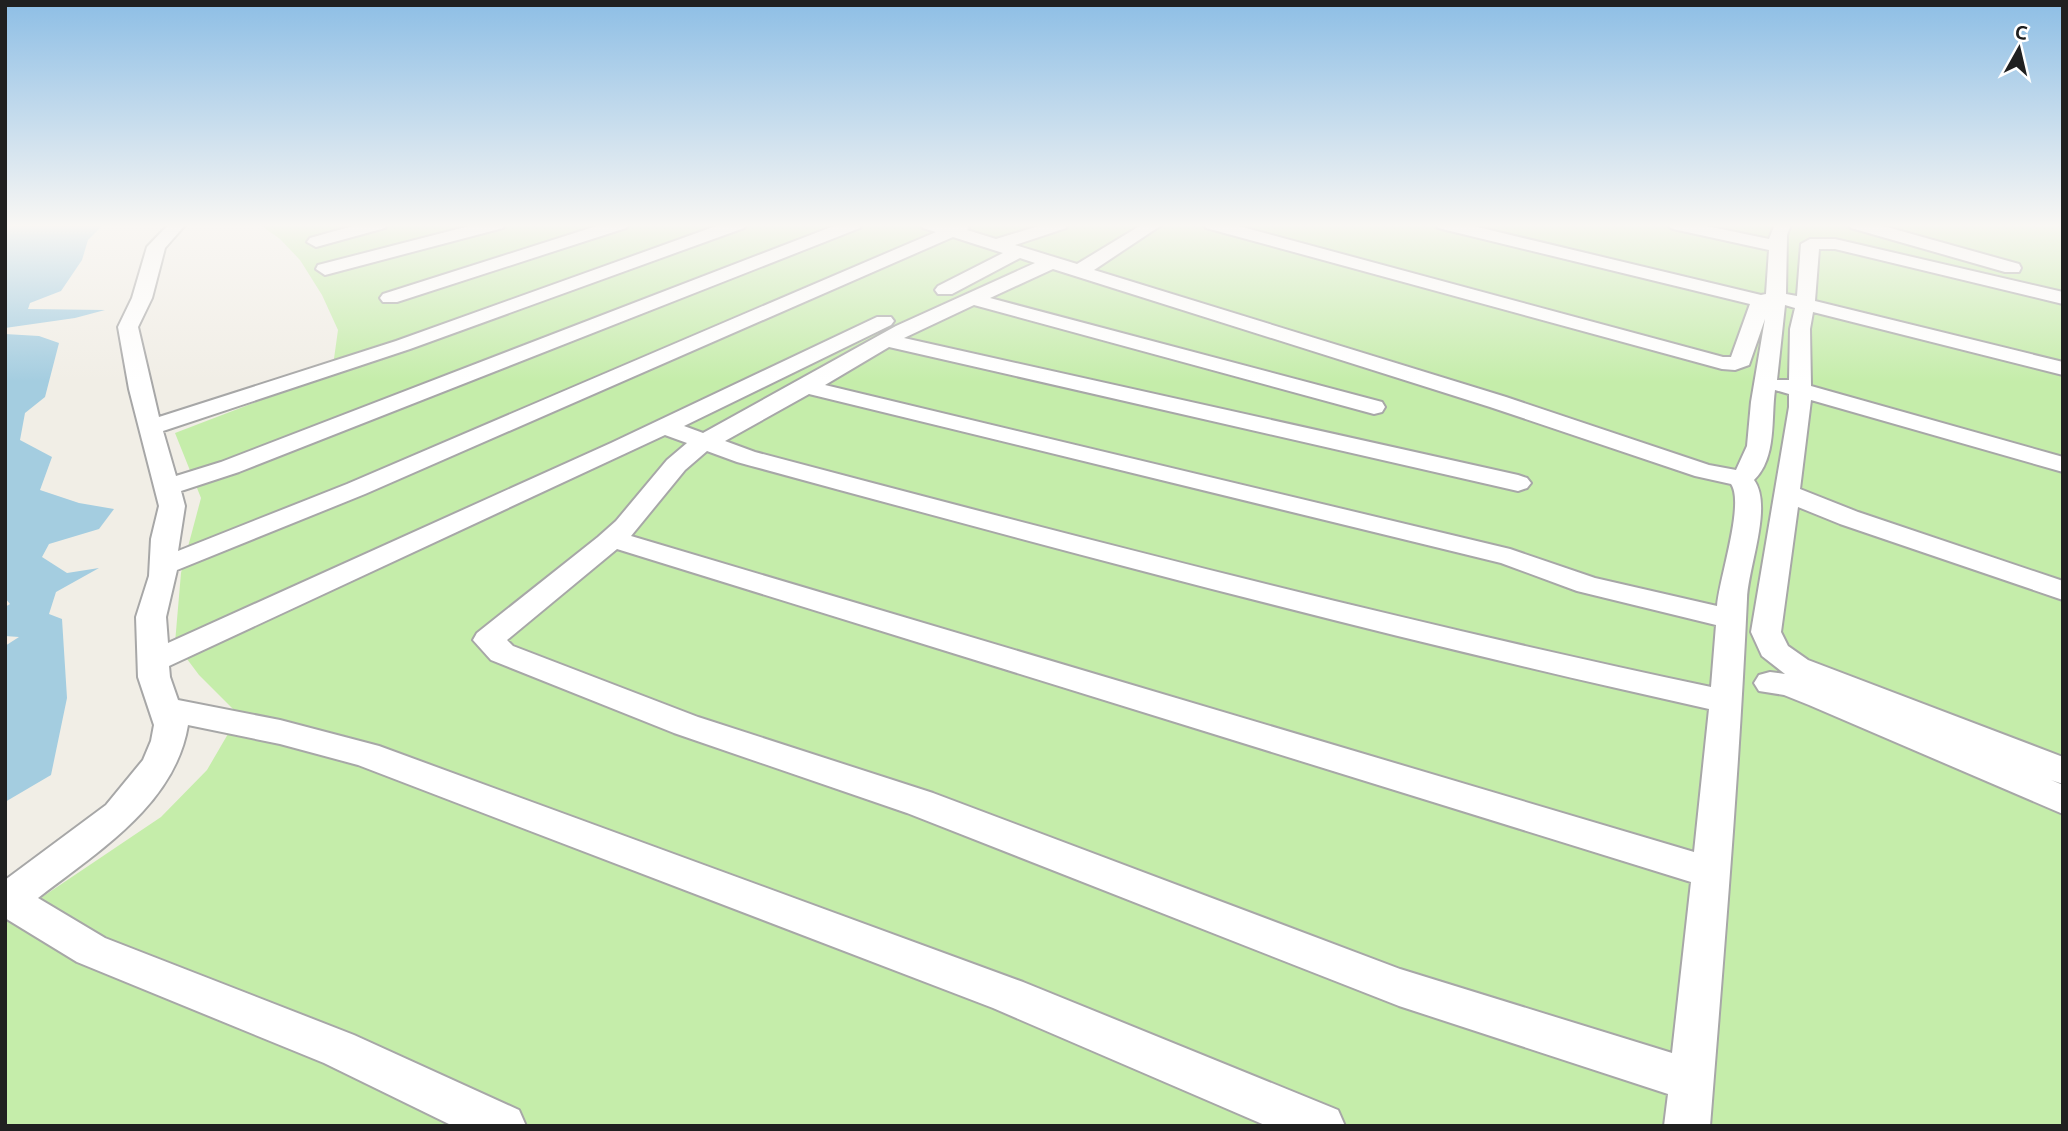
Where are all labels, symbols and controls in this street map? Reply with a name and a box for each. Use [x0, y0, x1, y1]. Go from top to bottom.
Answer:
north arrow [1984, 14, 2054, 84]
text: С [2014, 20, 2029, 44]

